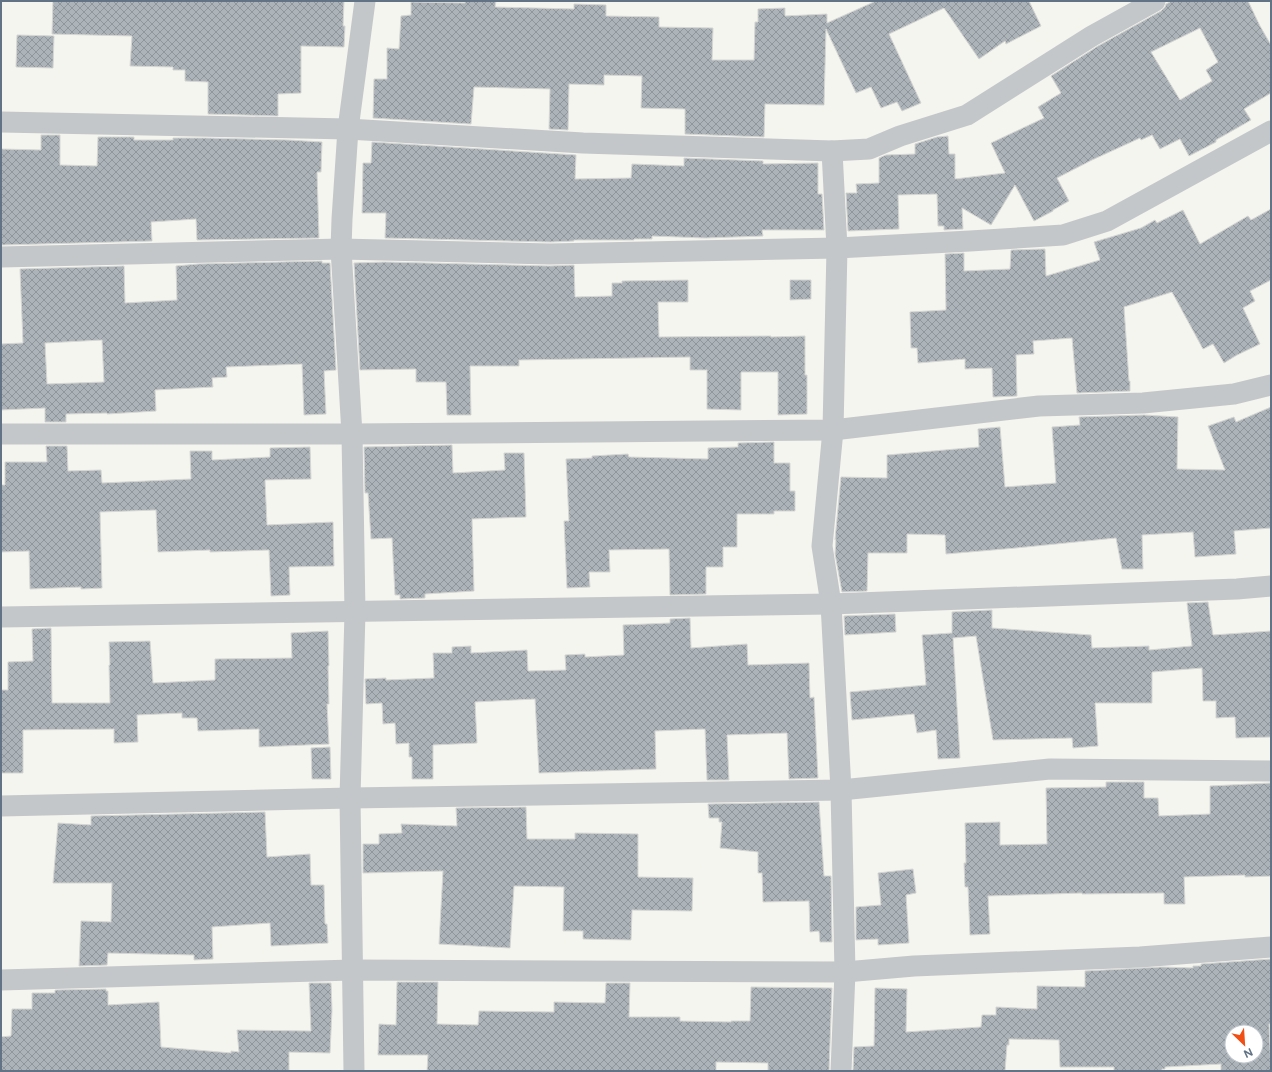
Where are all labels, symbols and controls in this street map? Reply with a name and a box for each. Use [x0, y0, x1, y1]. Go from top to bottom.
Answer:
north arrow [1224, 1024, 1264, 1064]
text: N [1241, 1045, 1255, 1060]

